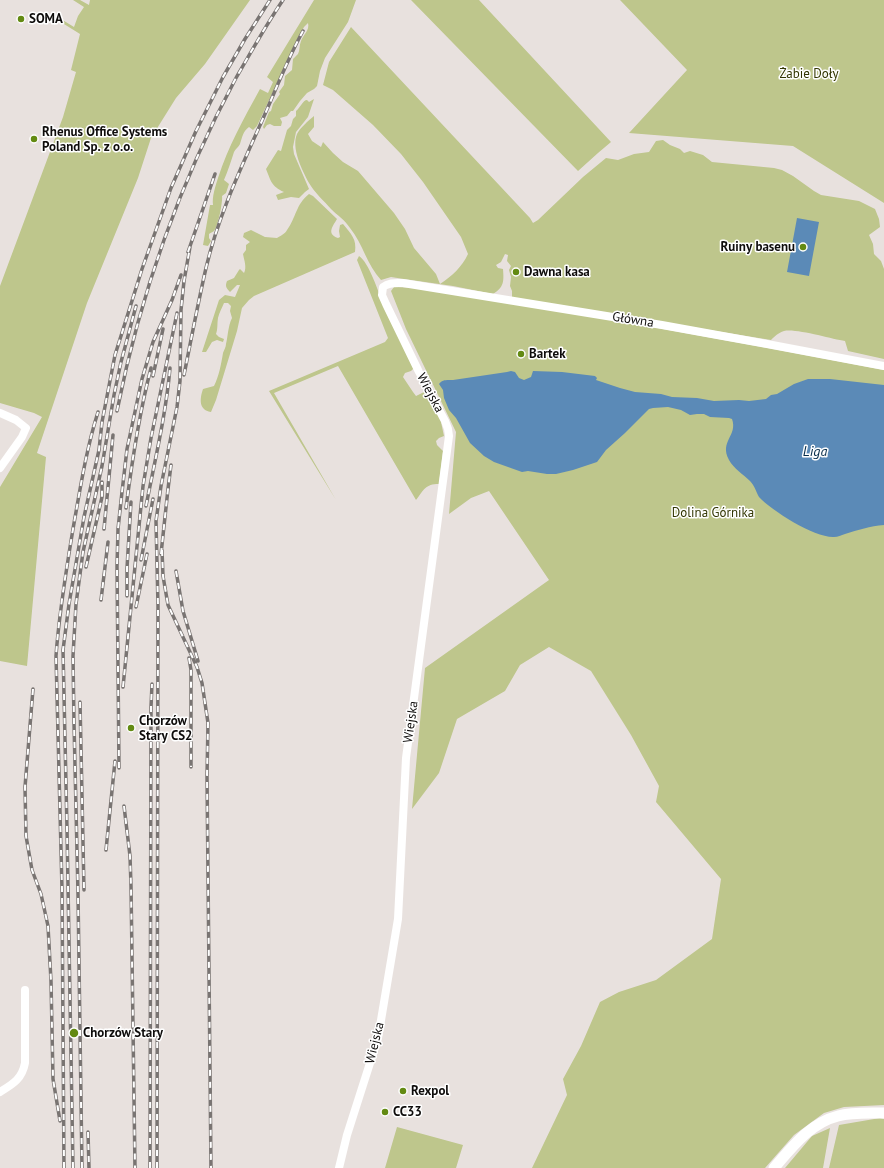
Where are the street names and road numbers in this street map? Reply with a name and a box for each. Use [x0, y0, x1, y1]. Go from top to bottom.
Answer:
street label: Główna [611, 309, 655, 331]
street label: Wiejska [413, 371, 447, 415]
street label: Wiejska [400, 700, 422, 744]
street label: Wiejska [362, 1021, 388, 1065]

